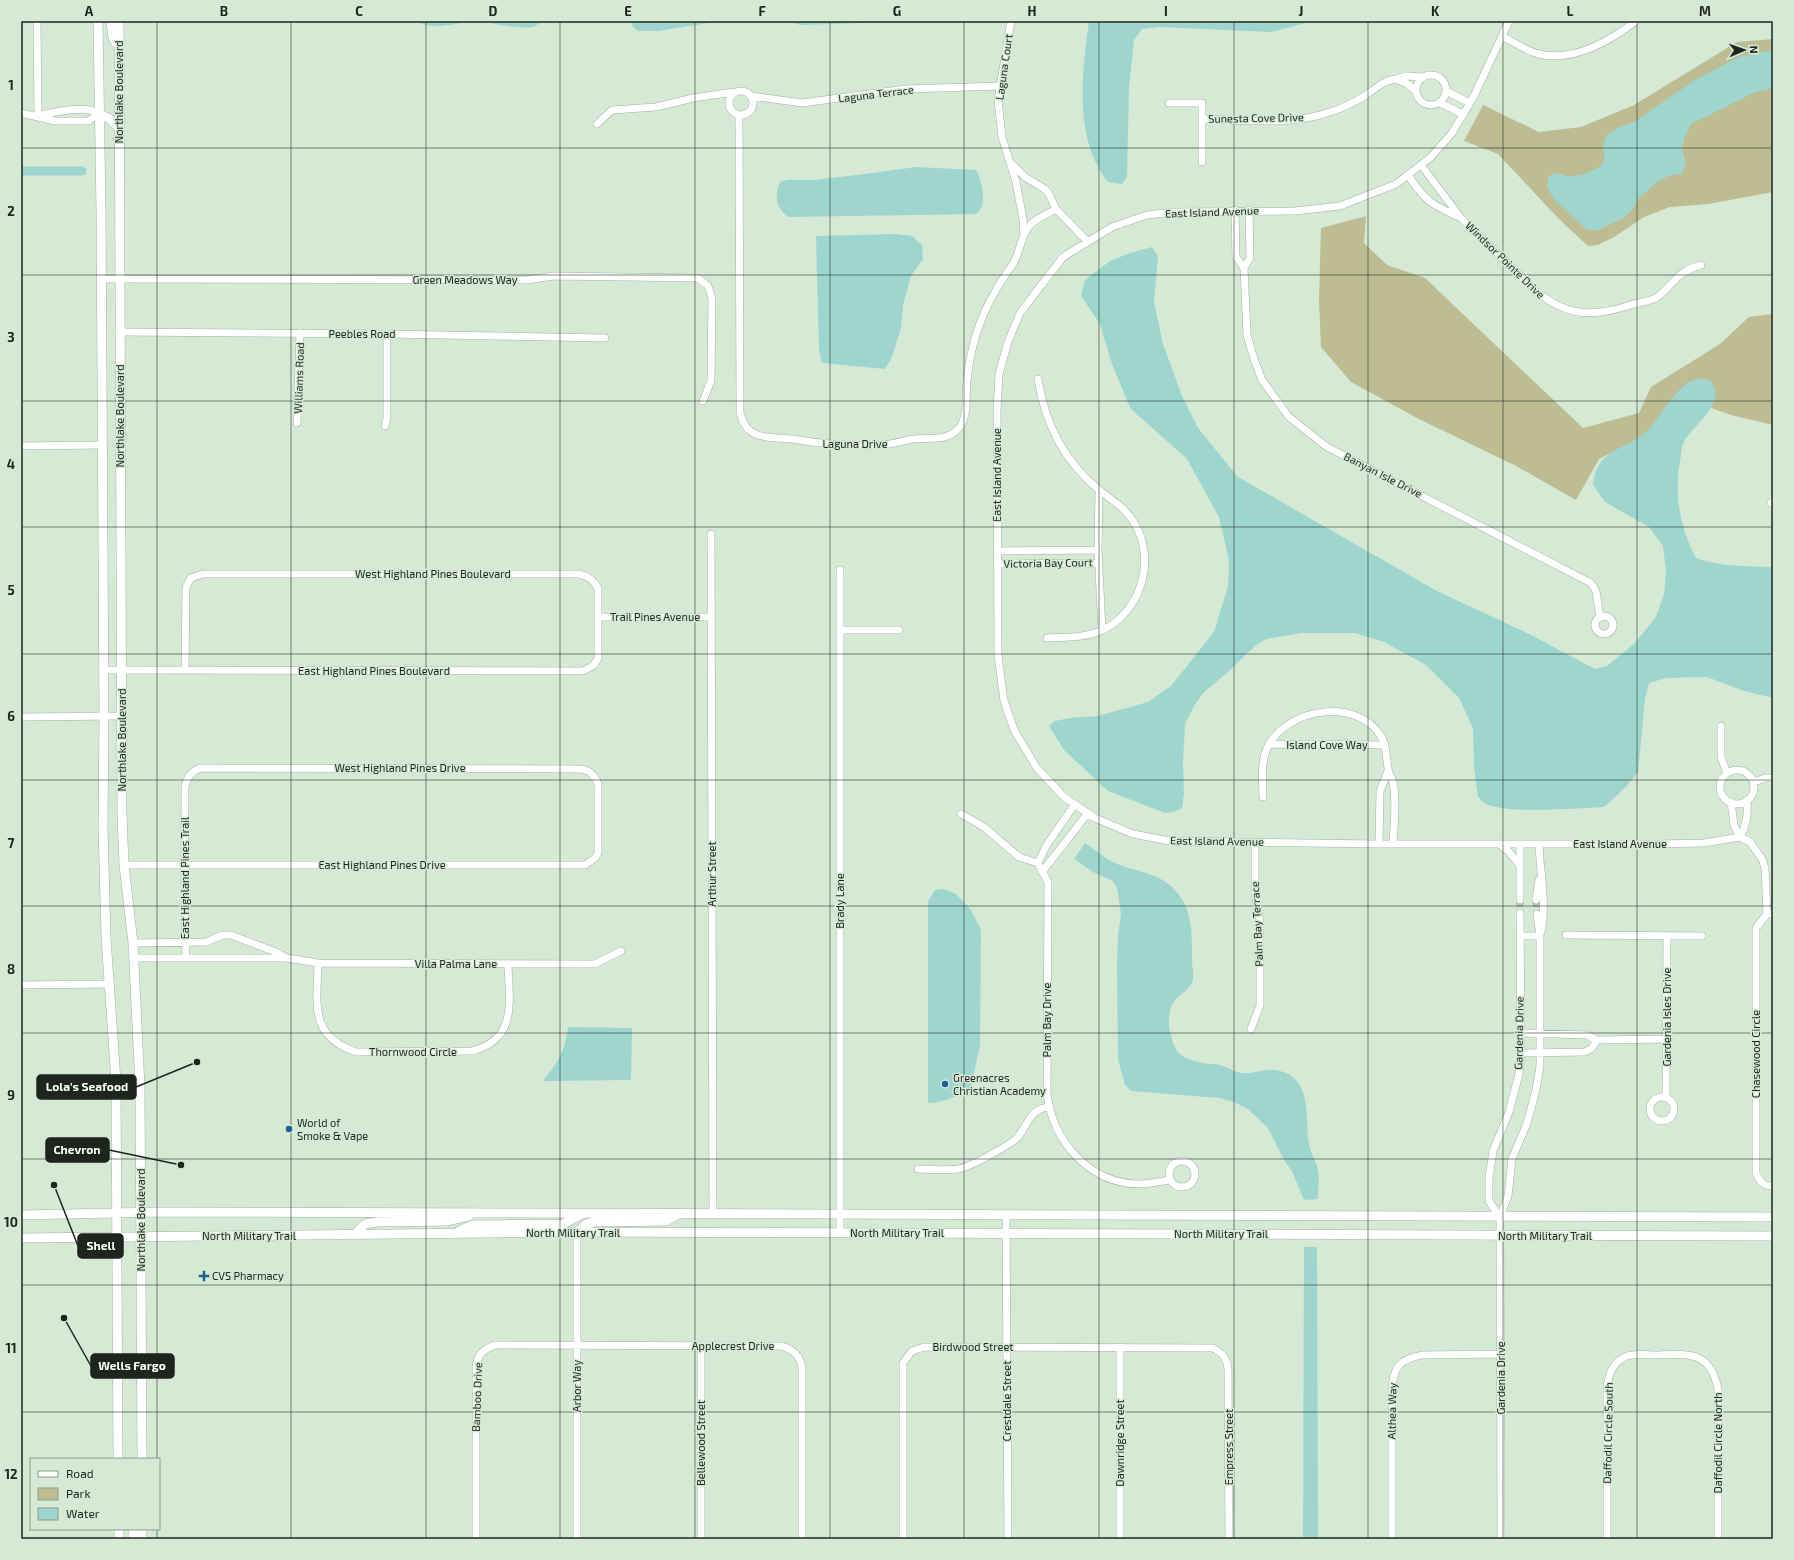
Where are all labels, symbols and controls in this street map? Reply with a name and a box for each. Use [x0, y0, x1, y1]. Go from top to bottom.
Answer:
text: A [85, 3, 94, 19]
text: B [220, 3, 228, 19]
text: C [355, 3, 363, 19]
text: D [489, 3, 498, 19]
text: E [624, 3, 632, 19]
text: F [758, 3, 766, 19]
text: G [893, 3, 901, 19]
text: H [1028, 3, 1037, 19]
text: I [1164, 3, 1168, 19]
text: J [1299, 3, 1303, 19]
text: K [1431, 3, 1440, 19]
text: L [1567, 3, 1574, 19]
text: M [1699, 3, 1711, 19]
north arrow [1724, 30, 1764, 70]
street label: Laguna Court [992, 33, 1015, 101]
street label: Northlake Boulevard [112, 41, 125, 144]
text: N [1748, 45, 1761, 54]
text: 1 [8, 77, 14, 93]
street label: Laguna Terrace [837, 82, 914, 105]
street label: Sunesta Cove Drive [1208, 110, 1304, 125]
text: 2 [7, 203, 15, 219]
street label: East Island Avenue [1165, 203, 1259, 220]
street label: Windsor Pointe Drive [1463, 219, 1548, 301]
street label: Green Meadows Way [412, 273, 518, 286]
street label: Peebles Road [328, 327, 396, 340]
text: 3 [7, 329, 15, 345]
street label: Williams Road [291, 342, 306, 414]
street label: Northlake Boulevard [113, 365, 126, 468]
street label: East Island Avenue [990, 428, 1003, 522]
street label: Laguna Drive [822, 437, 888, 450]
street label: Banyan Isle Drive [1342, 449, 1425, 500]
text: 4 [7, 456, 15, 472]
street label: Victoria Bay Court [1003, 555, 1093, 570]
street label: West Highland Pines Boulevard [355, 567, 511, 580]
text: 5 [7, 582, 15, 598]
street label: Trail Pines Avenue [610, 610, 700, 623]
street label: East Highland Pines Boulevard [298, 664, 450, 677]
street label: Northlake Boulevard [115, 689, 128, 792]
text: 6 [7, 708, 15, 724]
street label: Island Cove Way [1286, 738, 1368, 751]
street label: West Highland Pines Drive [334, 761, 466, 774]
street label: East Highland Pines Trail [178, 816, 191, 939]
street label: East Island Avenue [1170, 833, 1264, 848]
text: 7 [8, 835, 15, 851]
street label: East Island Avenue [1573, 837, 1667, 850]
street label: Arthur Street [705, 841, 718, 907]
street label: East Highland Pines Drive [318, 858, 446, 871]
street label: Brady Lane [833, 873, 846, 929]
street label: Palm Bay Terrace [1248, 881, 1265, 967]
street label: Villa Palma Lane [415, 957, 497, 970]
text: 8 [7, 961, 15, 977]
street label: Gardenia Isles Drive [1660, 967, 1673, 1066]
street label: Palm Bay Drive [1040, 982, 1053, 1057]
street label: Gardenia Drive [1511, 996, 1526, 1070]
street label: Chasewood Circle [1749, 1010, 1762, 1098]
street label: Thornwood Circle [369, 1045, 457, 1058]
place label: Greenacres Christian Academy [953, 1071, 1046, 1097]
callout: Lola's Seafood [37, 1075, 136, 1099]
text: Lola's Seafood [46, 1079, 128, 1093]
marker: Greenacres Christian Academy [940, 1079, 950, 1089]
text: 9 [7, 1087, 15, 1103]
place label: World of Smoke & Vape [297, 1116, 368, 1142]
marker: World of Smoke & Vape [284, 1124, 294, 1134]
callout: Chevron [46, 1138, 109, 1162]
text: Chevron [53, 1142, 101, 1156]
street label: Northlake Boulevard [134, 1169, 147, 1272]
text: 10 [4, 1214, 18, 1230]
street label: North Military Trail [526, 1226, 621, 1239]
street label: North Military Trail [850, 1226, 945, 1239]
street label: North Military Trail [1174, 1227, 1269, 1240]
street label: North Military Trail [202, 1229, 297, 1242]
street label: North Military Trail [1498, 1229, 1593, 1242]
callout: Shell [78, 1234, 123, 1258]
text: Shell [87, 1238, 116, 1252]
place label: CVS Pharmacy [212, 1269, 284, 1282]
marker: CVS Pharmacy [199, 1271, 209, 1281]
street label: Applecrest Drive [692, 1339, 774, 1352]
text: 11 [5, 1340, 17, 1356]
street label: Birdwood Street [932, 1340, 1014, 1353]
street label: Gardenia Drive [1494, 1341, 1507, 1415]
callout: Wells Fargo [91, 1354, 174, 1378]
text: Wells Fargo [98, 1358, 166, 1372]
street label: Arbor Way [570, 1360, 583, 1412]
street label: Crestdale Street [1000, 1361, 1013, 1441]
street label: Bamboo Drive [469, 1362, 484, 1432]
street label: Althea Way [1385, 1382, 1398, 1440]
street label: Daffodil Circle South [1600, 1382, 1615, 1484]
street label: Daffodil Circle North [1711, 1392, 1724, 1494]
street label: Dawnridge Street [1113, 1399, 1126, 1487]
street label: Bellewood Street [694, 1400, 707, 1486]
street label: Empress Street [1222, 1409, 1235, 1485]
legend [30, 1458, 160, 1530]
text: 12 [4, 1466, 18, 1482]
text: Road [66, 1466, 94, 1480]
text: Park [66, 1486, 91, 1500]
text: Water [66, 1506, 100, 1520]

